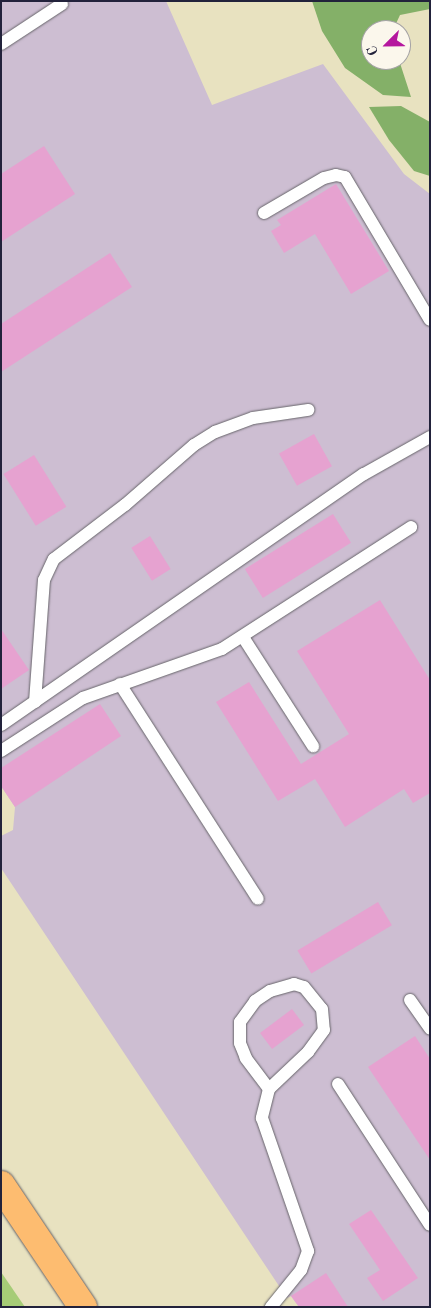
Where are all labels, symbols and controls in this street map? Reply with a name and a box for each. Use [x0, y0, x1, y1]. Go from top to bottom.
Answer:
north arrow [361, 20, 411, 70]
text: С [365, 43, 381, 57]

